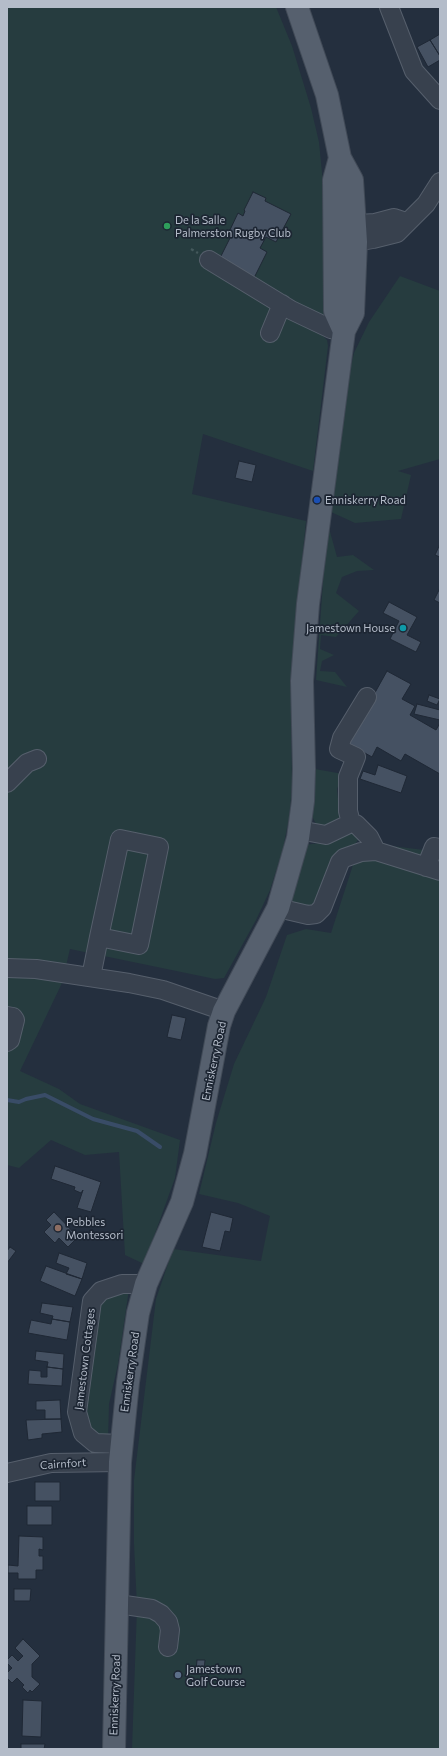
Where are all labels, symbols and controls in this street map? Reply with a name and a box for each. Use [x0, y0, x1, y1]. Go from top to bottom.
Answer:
place label: De la Salle Palmerston Rugby Club [175, 213, 291, 239]
marker: De la Salle Palmerston Rugby Club [162, 221, 172, 231]
place label: Enniskerry Road [325, 493, 406, 507]
marker: Enniskerry Road [312, 495, 322, 505]
place label: Jamestown House [306, 621, 395, 635]
marker: Jamestown House [398, 623, 408, 633]
street label: Enniskerry Road [199, 1020, 229, 1102]
place label: Pebbles Montessori [66, 1215, 123, 1241]
marker: Pebbles Montessori [53, 1223, 63, 1233]
street label: Jamestown Cottages [72, 1307, 98, 1411]
street label: Enniskerry Road [118, 1331, 142, 1413]
street label: Cairnfort [39, 1456, 87, 1472]
street label: Enniskerry Road [107, 1654, 123, 1736]
place label: Jamestown Golf Course [186, 1662, 245, 1688]
marker: Jamestown Golf Course [173, 1670, 183, 1680]

